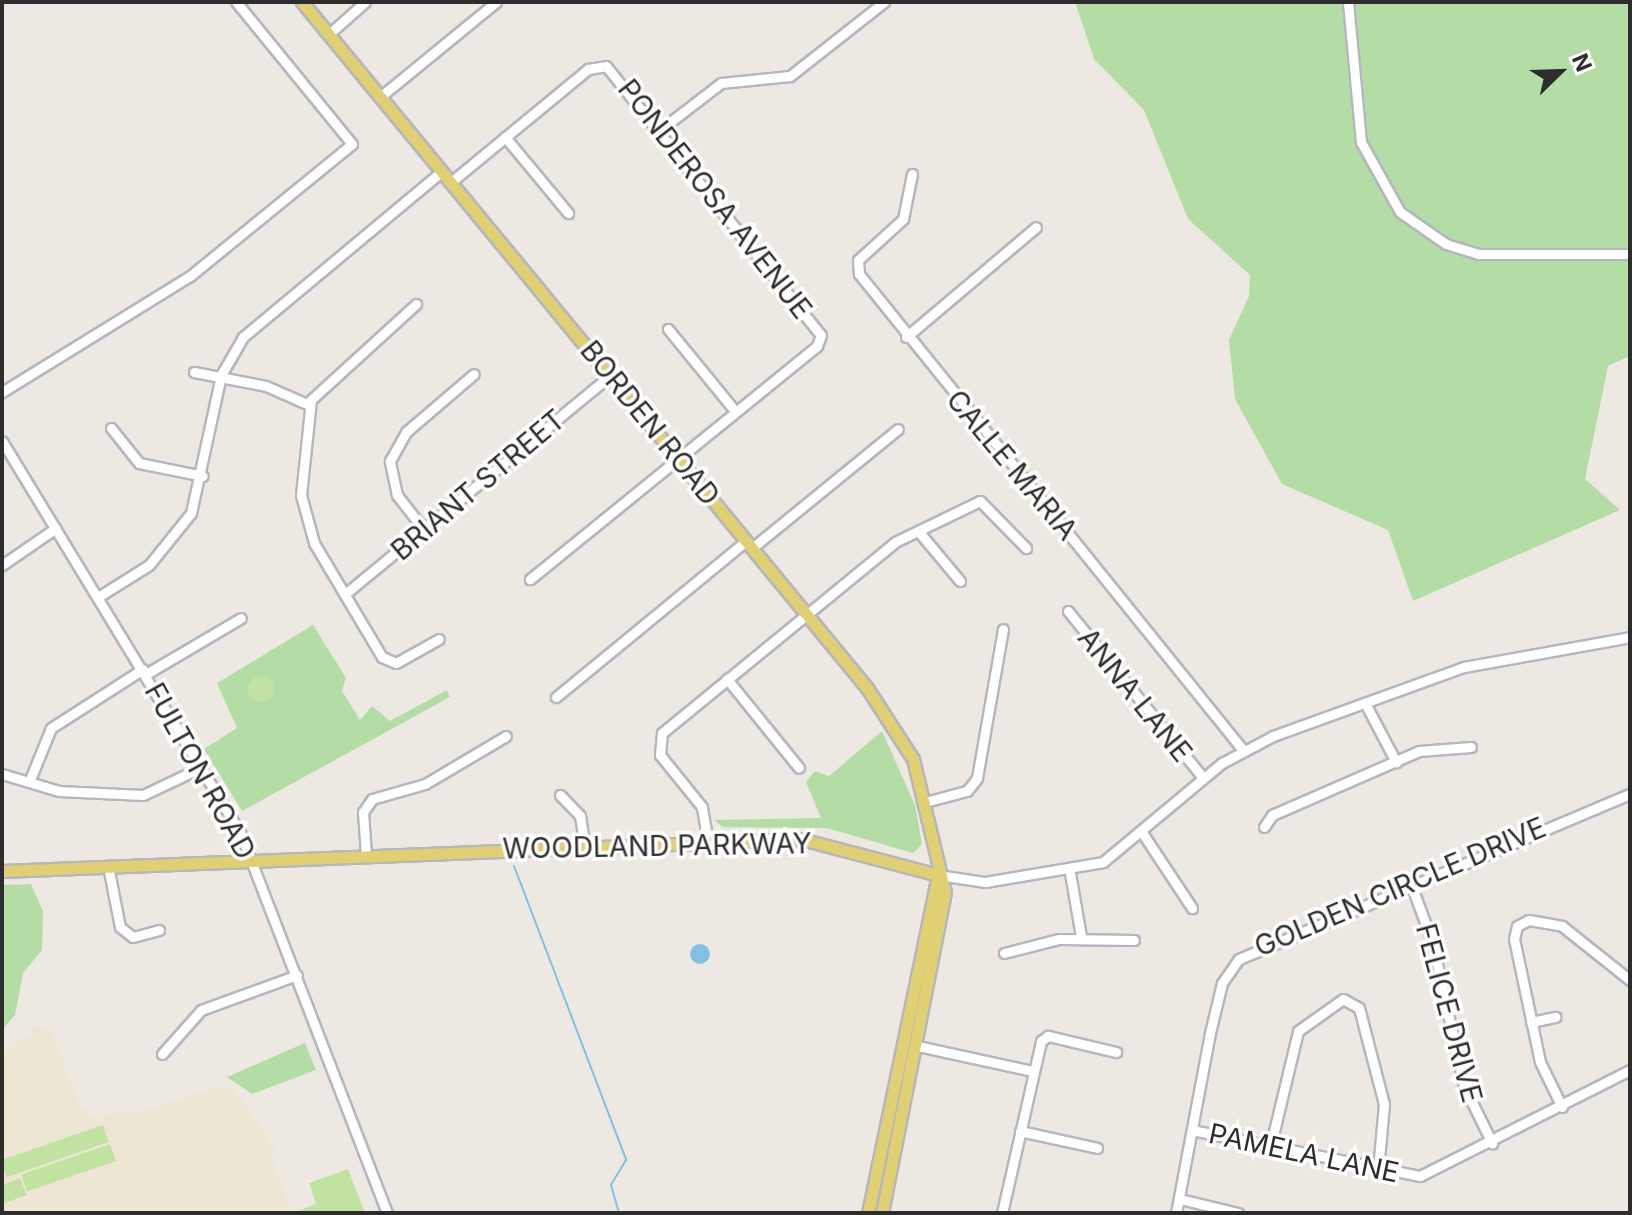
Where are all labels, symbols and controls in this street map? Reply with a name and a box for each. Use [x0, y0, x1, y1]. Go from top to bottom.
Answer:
north arrow [1520, 32, 1600, 112]
text: N [1567, 50, 1597, 75]
street label: PONDEROSA AVENUE [611, 73, 819, 325]
street label: BORDEN ROAD [573, 334, 727, 512]
street label: CALLE MARIA [940, 383, 1084, 547]
street label: BRIANT STREET [384, 403, 572, 567]
street label: ANNA LANE [1071, 622, 1199, 768]
street label: FULTON ROAD [138, 677, 262, 865]
street label: GOLDEN CIRCLE DRIVE [1249, 810, 1551, 964]
street label: WOODLAND PARKWAY [502, 827, 812, 865]
street label: FELICE DRIVE [1409, 920, 1489, 1106]
street label: PAMELA LANE [1206, 1116, 1402, 1190]

